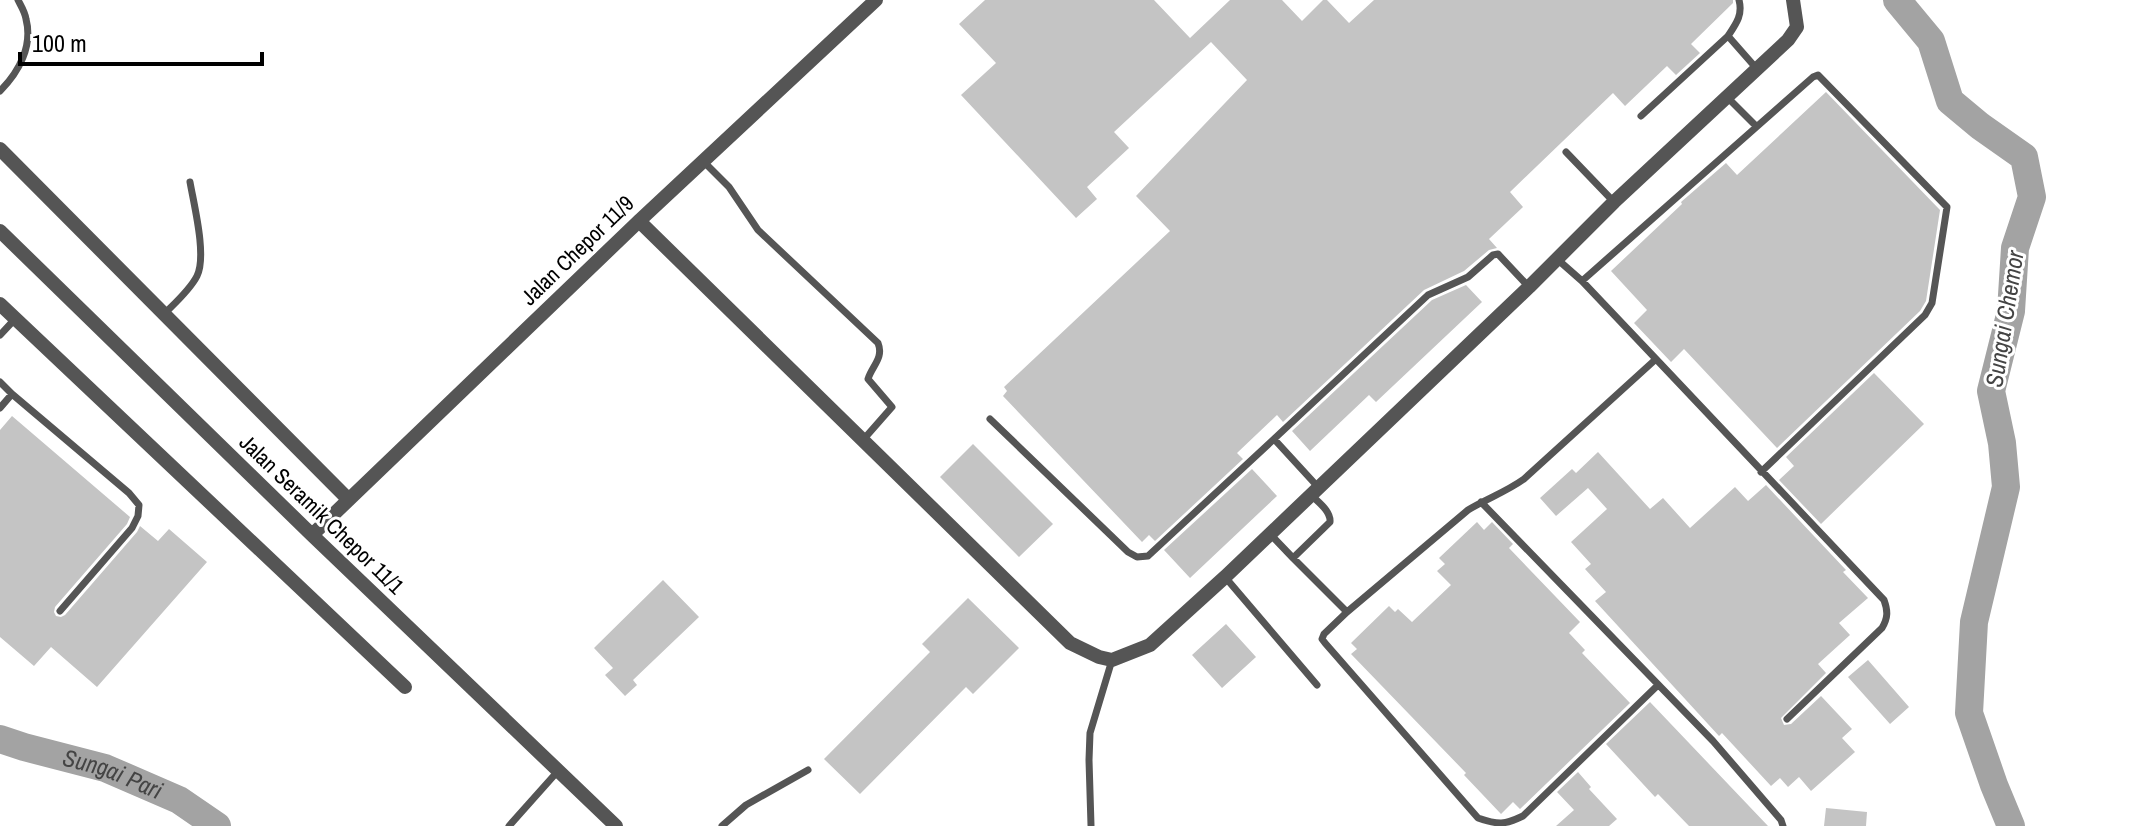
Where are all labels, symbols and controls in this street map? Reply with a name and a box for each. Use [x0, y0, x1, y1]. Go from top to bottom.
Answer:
scale bar [20, 16, 262, 66]
text: 100 m [32, 27, 87, 59]
street label: Jalan Chepor 11/9 [514, 188, 640, 312]
water label: Sungai Chemor [1977, 247, 2031, 389]
street label: Jalan Seramik Chepor 11/1 [233, 427, 411, 601]
water label: Sungai Pari [60, 741, 168, 806]

